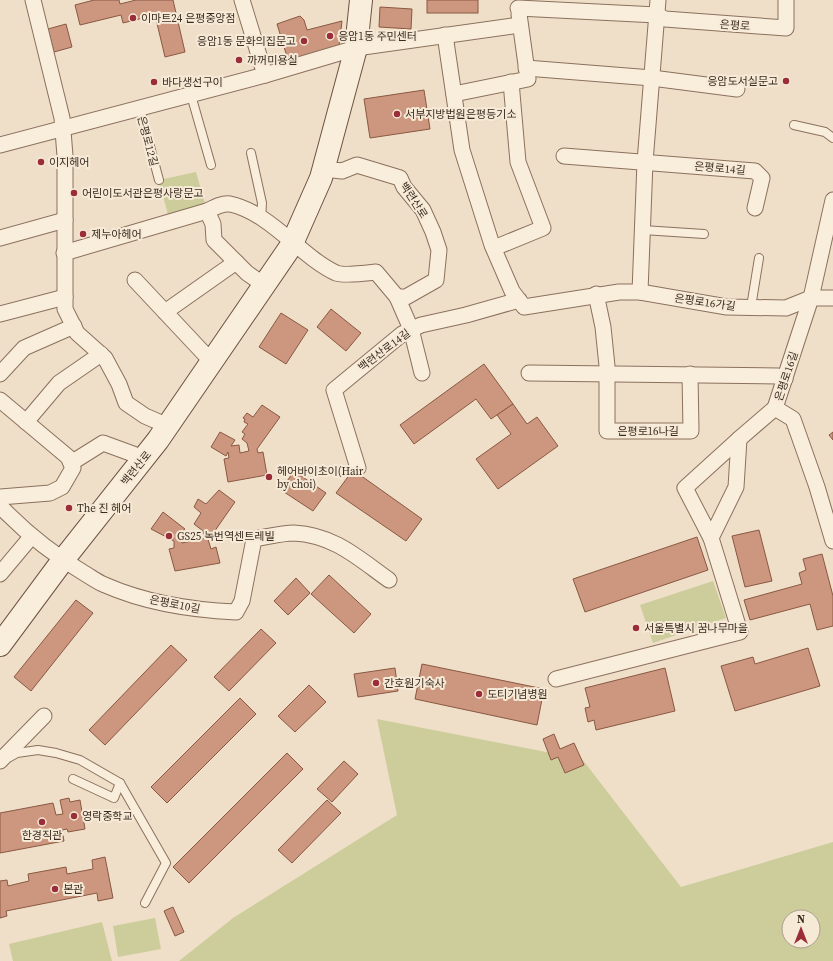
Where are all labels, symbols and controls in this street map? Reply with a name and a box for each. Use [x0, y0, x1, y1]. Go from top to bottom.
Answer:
place label: 이마트24 은평중앙점 [141, 11, 236, 26]
marker: 이마트24 은평중앙점 [128, 13, 138, 23]
street label: 은평로 [719, 17, 751, 34]
place label: 응암1동 주민센터 [338, 29, 417, 44]
marker: 응암1동 주민센터 [325, 31, 335, 41]
place label: 응암1동 문화의집문고 [197, 34, 296, 49]
marker: 응암1동 문화의집문고 [299, 36, 309, 46]
place label: 까꺼미용실 [247, 53, 298, 68]
marker: 까꺼미용실 [234, 55, 244, 65]
place label: 응암도서실문고 [707, 74, 778, 89]
place label: 바다생선구이 [162, 75, 223, 90]
marker: 응암도서실문고 [781, 76, 791, 86]
marker: 바다생선구이 [149, 77, 159, 87]
place label: 서부지방법원은평등기소 [405, 107, 516, 122]
marker: 서부지방법원은평등기소 [392, 109, 402, 119]
street label: 은평로12길 [134, 114, 161, 168]
place label: 이지헤어 [49, 155, 89, 170]
marker: 이지헤어 [36, 157, 46, 167]
street label: 은평로14길 [694, 159, 746, 178]
street label: 백련산로 [396, 179, 431, 221]
place label: 어린이도서관은평사랑문고 [82, 186, 203, 201]
marker: 어린이도서관은평사랑문고 [69, 188, 79, 198]
place label: 제누아헤어 [91, 227, 142, 242]
marker: 제누아헤어 [78, 229, 88, 239]
street label: 은평로16가길 [673, 291, 736, 314]
street label: 백련산로14길 [355, 326, 413, 375]
street label: 은평로16길 [771, 349, 802, 403]
street label: 은평로16나길 [617, 424, 679, 439]
street label: 백련산로 [118, 448, 155, 489]
place label: 헤어바이초이(Hair by choi) [277, 464, 364, 492]
marker: 헤어바이초이(Hair by choi) [264, 472, 274, 482]
place label: The 진 헤어 [77, 501, 131, 516]
marker: The 진 헤어 [64, 503, 74, 513]
place label: GS25 녹번역센트레빌 [177, 529, 275, 544]
marker: GS25 녹번역센트레빌 [164, 531, 174, 541]
street label: 은평로10길 [148, 592, 202, 617]
place label: 서울특별시 꿈나무마을 [644, 621, 748, 636]
marker: 서울특별시 꿈나무마을 [631, 623, 641, 633]
place label: 간호원기숙사 [384, 676, 445, 691]
marker: 간호원기숙사 [371, 678, 381, 688]
place label: 도티기념병원 [487, 687, 548, 702]
marker: 도티기념병원 [474, 689, 484, 699]
place label: 영락중학교 [82, 809, 133, 824]
marker: 영락중학교 [69, 811, 79, 821]
marker: 한경직관 [37, 817, 47, 827]
place label: 한경직관 [22, 828, 62, 843]
place label: 본관 [63, 882, 83, 897]
marker: 본관 [50, 884, 60, 894]
north arrow [781, 909, 821, 949]
text: N [797, 912, 805, 927]

